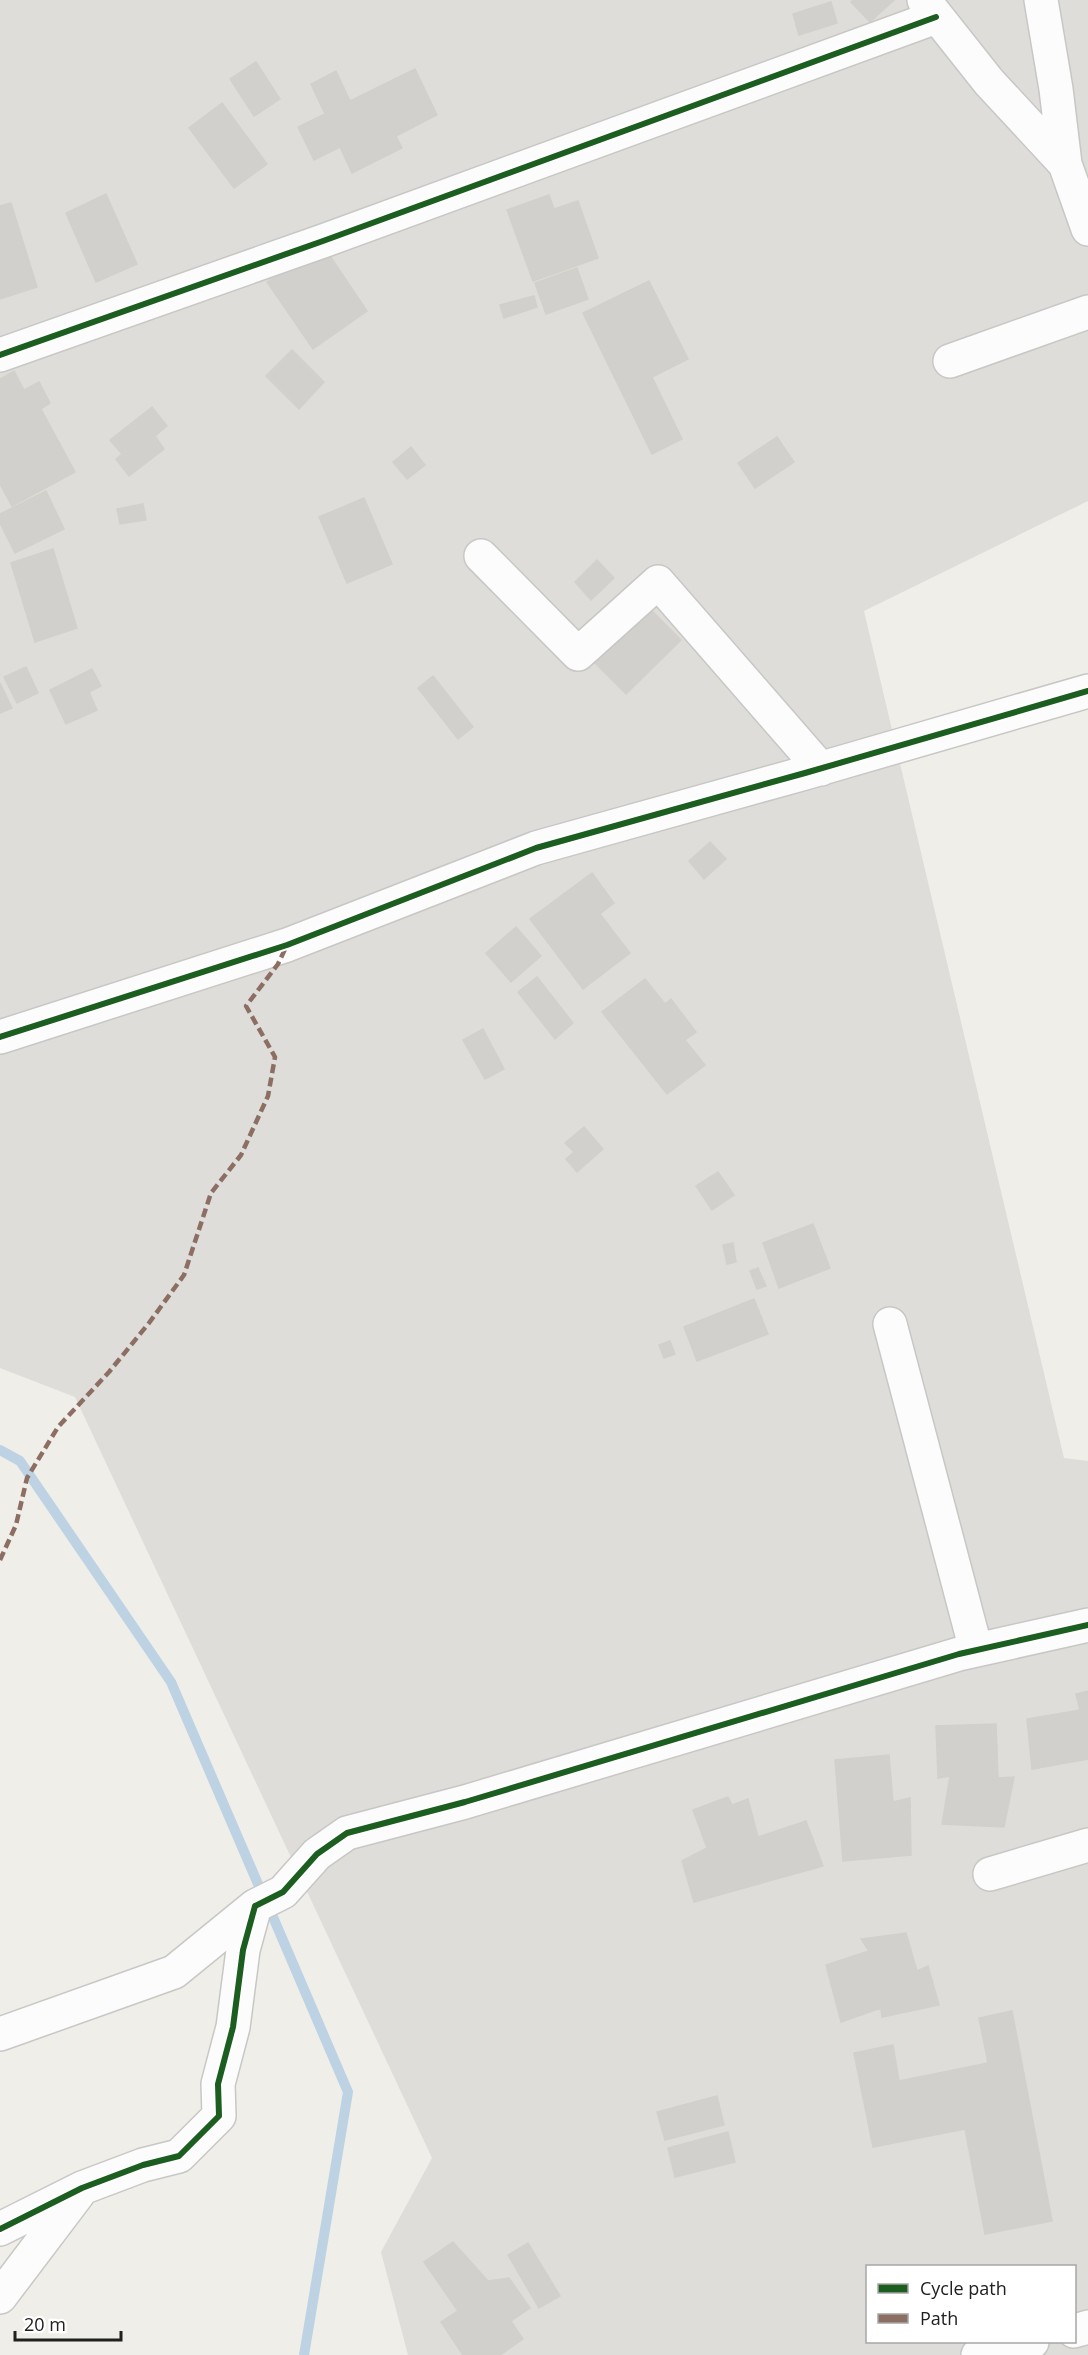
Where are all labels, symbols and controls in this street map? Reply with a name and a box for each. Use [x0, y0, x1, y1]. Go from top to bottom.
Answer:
legend [866, 2265, 1076, 2343]
text: Cycle path [920, 2276, 1007, 2300]
scale bar [15, 2304, 122, 2342]
text: Path [920, 2306, 958, 2330]
text: 20 m [24, 2312, 66, 2336]

